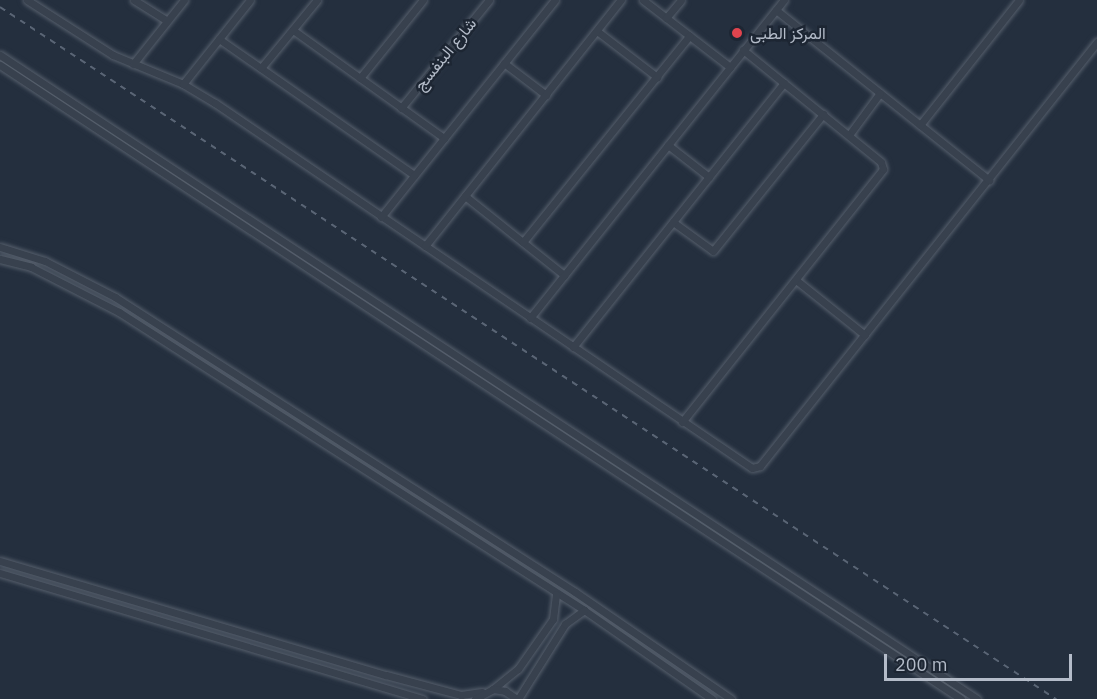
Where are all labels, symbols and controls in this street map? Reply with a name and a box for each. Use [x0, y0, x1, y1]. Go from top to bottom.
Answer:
street label: شارع البنفسج [410, 14, 480, 94]
place label: المركز الطبى [750, 23, 826, 43]
marker: المركز الطبى [728, 24, 746, 42]
scale bar [887, 642, 1074, 680]
text: 200 m [895, 653, 947, 676]

